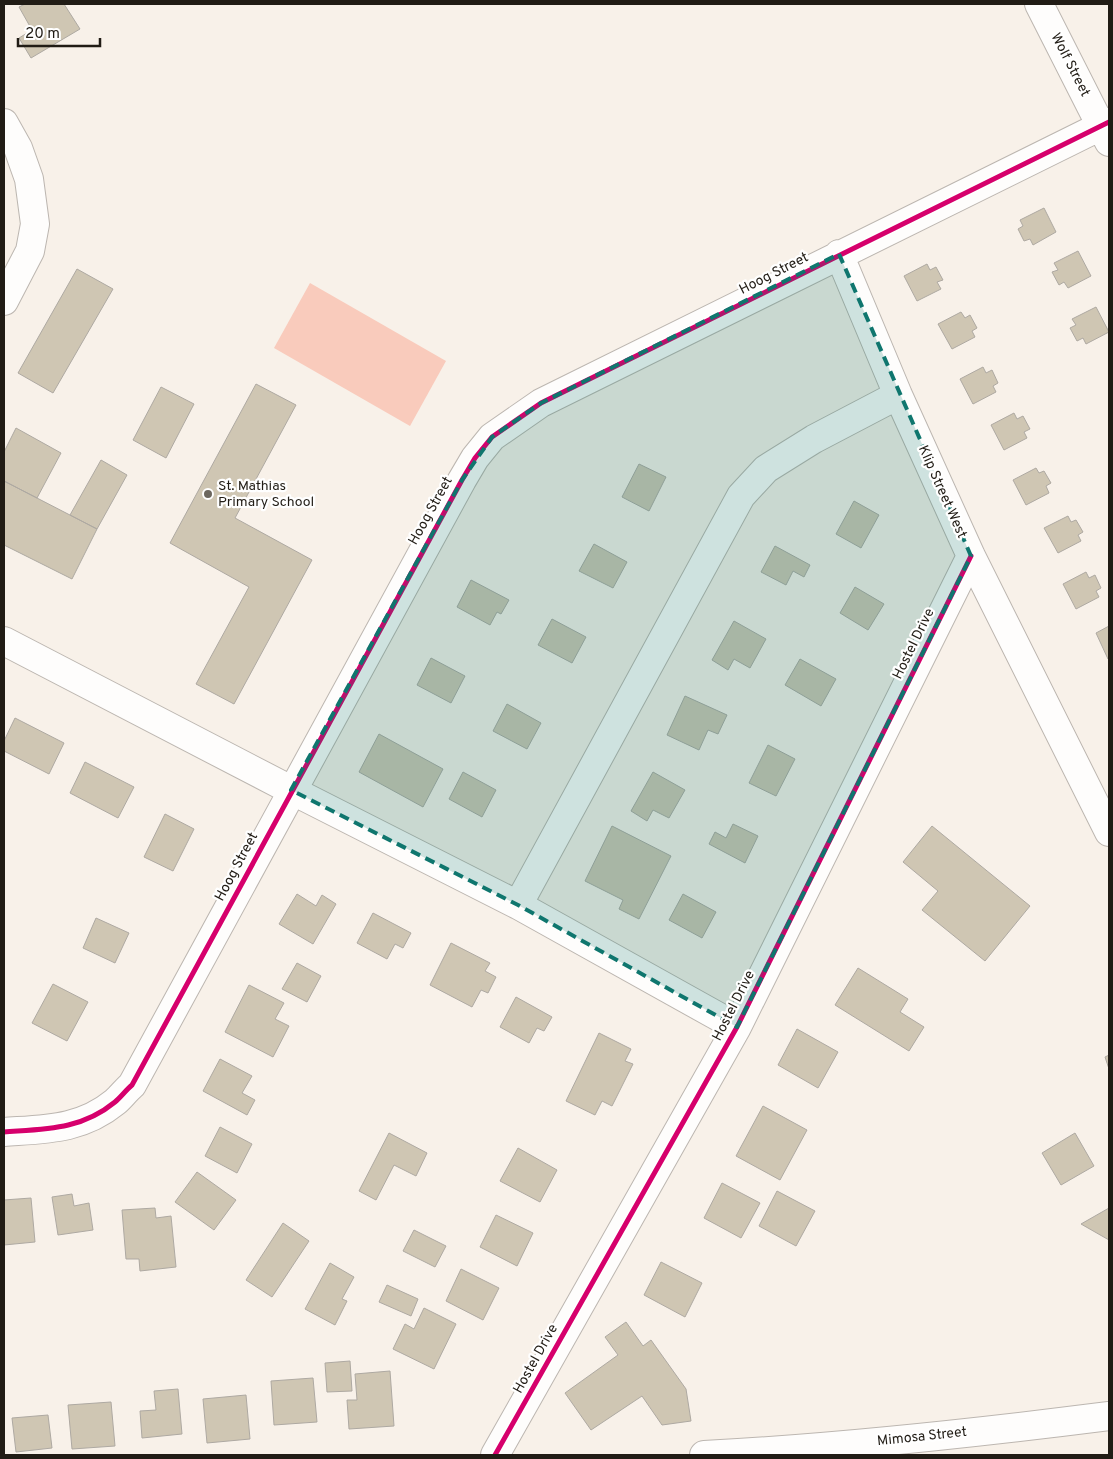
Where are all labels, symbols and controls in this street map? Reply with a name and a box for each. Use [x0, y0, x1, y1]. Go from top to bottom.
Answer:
scale bar [18, 15, 100, 47]
text: 20 m [25, 25, 60, 44]
street label: Wolf Street [1047, 30, 1093, 100]
street label: Hoog Street [736, 249, 812, 299]
street label: Klip Street West [914, 443, 970, 541]
street label: Hoog Street [405, 474, 457, 548]
place label: St. Mathias Primary School [218, 478, 314, 511]
marker: St. Mathias Primary School [202, 488, 214, 500]
street label: Hostel Drive [890, 606, 938, 682]
street label: Hoog Street [212, 830, 262, 904]
street label: Hostel Drive [709, 968, 759, 1044]
street label: Hostel Drive [510, 1321, 562, 1397]
street label: Mimosa Street [876, 1424, 968, 1450]

